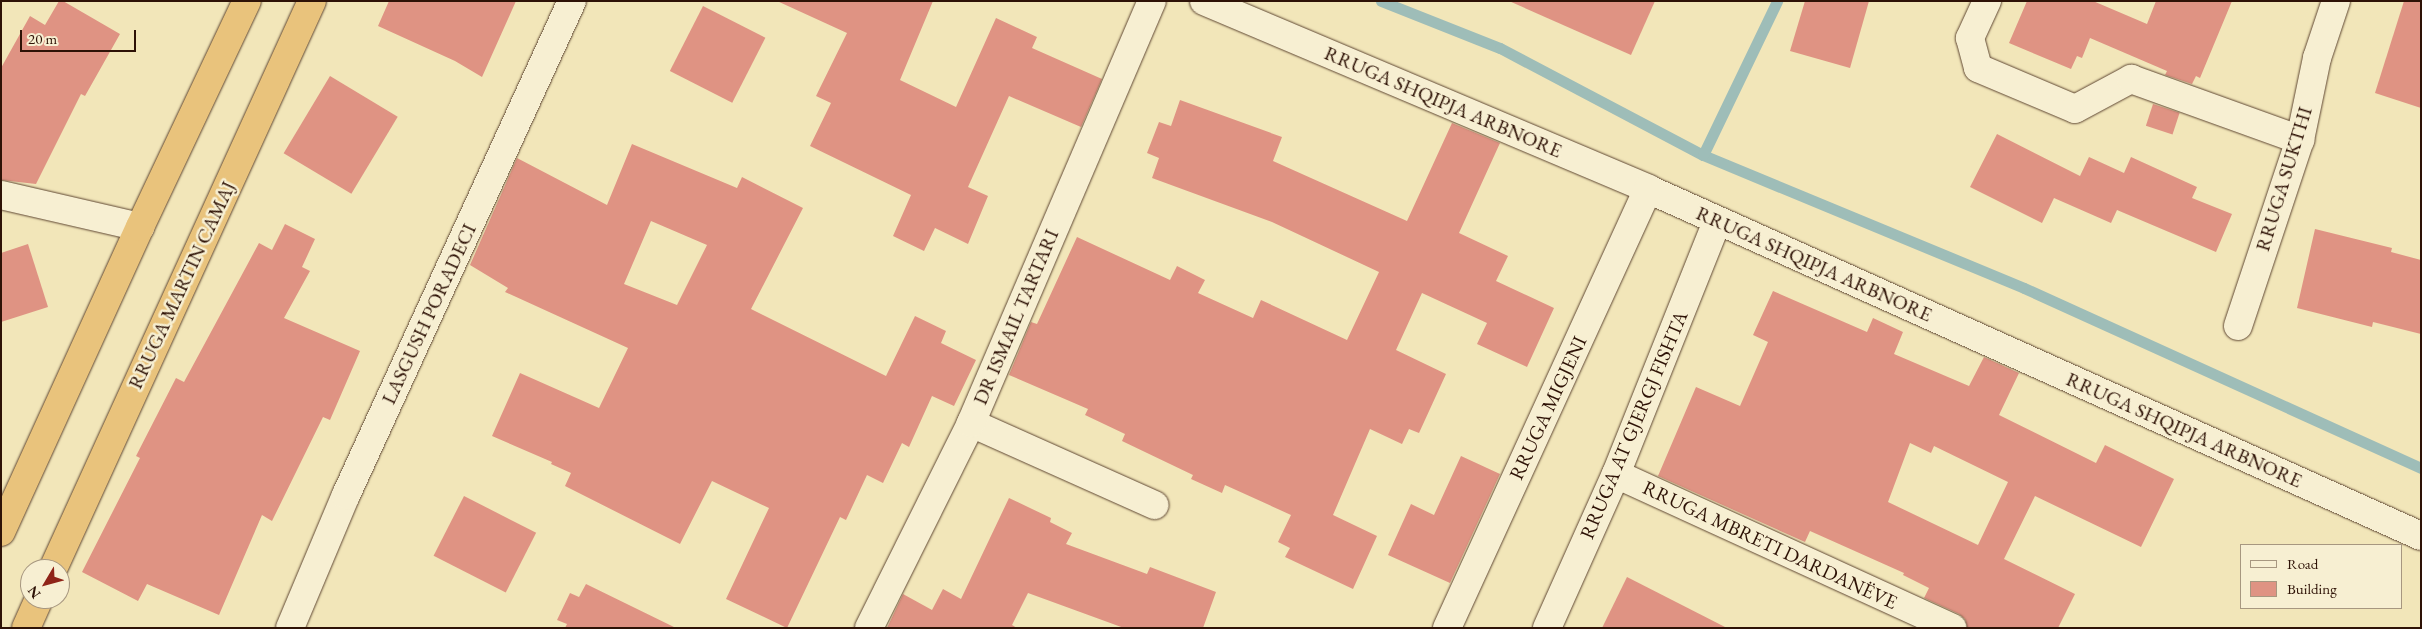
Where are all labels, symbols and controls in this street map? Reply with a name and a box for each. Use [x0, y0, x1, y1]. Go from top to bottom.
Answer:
scale bar [22, 20, 139, 52]
text: 20 m [28, 29, 57, 48]
street label: RRUGA SHQIPJA ARBNORE [1321, 41, 1565, 163]
street label: RRUGA SUKTHI [2251, 104, 2317, 254]
street label: RRUGA MARTIN CAMAJ [123, 177, 241, 393]
street label: RRUGA SHQIPJA ARBNORE [1692, 201, 1936, 327]
street label: LASGUSH PORADECI [377, 220, 481, 408]
street label: DR ISMAIL TARTARI [968, 226, 1064, 408]
street label: RRUGA AT GJERGJ FISHTA [1575, 307, 1693, 543]
street label: RRUGA MIGJENI [1504, 332, 1592, 484]
street label: RRUGA SHQIPJA ARBNORE [2062, 367, 2306, 493]
street label: RRUGA MBRETI DARDANËVE [1639, 475, 1901, 615]
legend [2240, 544, 2402, 609]
text: Road [2287, 554, 2318, 573]
north arrow [20, 559, 70, 609]
text: Building [2287, 579, 2337, 598]
text: N [23, 582, 44, 602]

